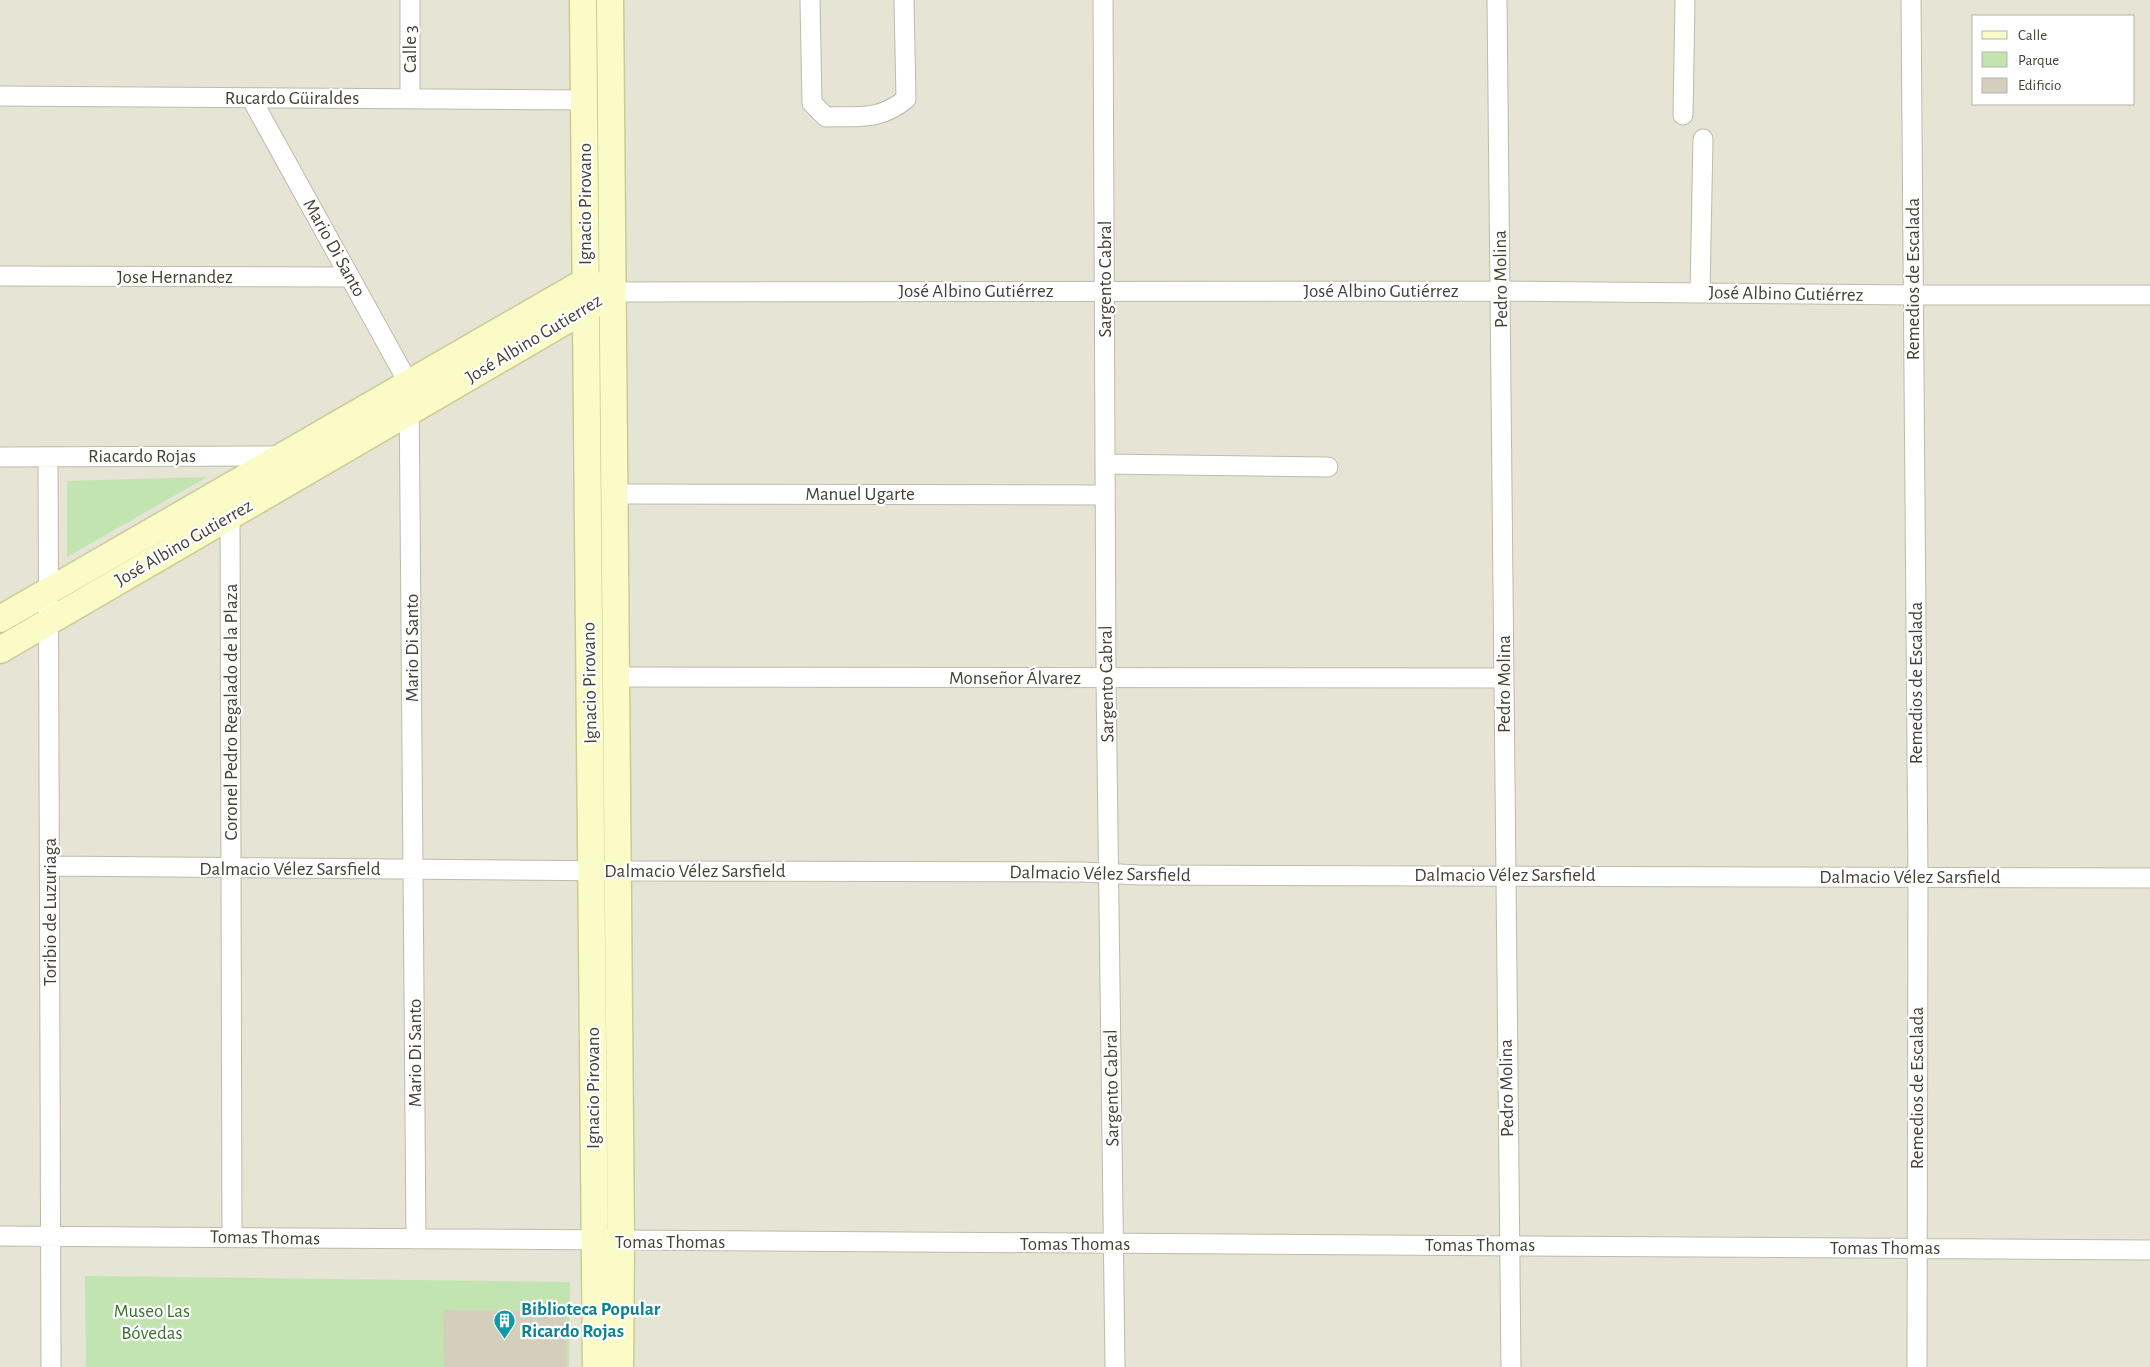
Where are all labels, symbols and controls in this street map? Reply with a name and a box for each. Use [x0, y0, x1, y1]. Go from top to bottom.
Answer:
legend [1972, 15, 2135, 105]
street label: Calle 3 [401, 25, 420, 73]
text: Calle [2018, 28, 2047, 43]
text: Parque [2018, 53, 2059, 68]
text: Edificio [2018, 78, 2061, 93]
street label: Rucardo Güiraldes [225, 89, 359, 108]
street label: Ignacio Pirovano [576, 143, 595, 265]
street label: Mario Di Santo [299, 196, 369, 300]
street label: Remedios de Escalada [1904, 198, 1923, 360]
street label: Sargento Cabral [1096, 220, 1115, 338]
street label: Pedro Molina [1491, 230, 1511, 328]
street label: Jose Hernandez [117, 268, 233, 287]
street label: José Albino Gutiérrez [898, 282, 1054, 301]
street label: José Albino Gutiérrez [1303, 282, 1459, 301]
street label: José Albino Gutiérrez [1708, 283, 1864, 305]
street label: José Albino Gutierrez [463, 291, 605, 387]
street label: Riacardo Rojas [88, 447, 196, 466]
street label: Manuel Ugarte [805, 485, 915, 504]
street label: José Albino Gutierrez [112, 496, 256, 590]
street label: Coronel Pedro Regalado de la Plaza [222, 583, 241, 840]
street label: Mario Di Santo [403, 594, 422, 702]
street label: Remedios de Escalada [1907, 602, 1926, 764]
street label: Ignacio Pirovano [579, 622, 601, 744]
street label: Sargento Cabral [1096, 625, 1118, 743]
street label: Pedro Molina [1495, 635, 1514, 733]
street label: Monseñor Álvarez [949, 667, 1081, 688]
street label: Toribio de Luzuriaga [41, 837, 60, 986]
street label: Dalmacio Vélez Sarsfield [199, 860, 381, 879]
street label: Dalmacio Vélez Sarsfield [604, 862, 786, 881]
street label: Dalmacio Vélez Sarsfield [1009, 863, 1191, 885]
street label: Dalmacio Vélez Sarsfield [1414, 866, 1596, 885]
street label: Dalmacio Vélez Sarsfield [1819, 868, 2001, 887]
street label: Mario Di Santo [406, 999, 425, 1107]
street label: Remedios de Escalada [1908, 1007, 1927, 1169]
street label: Ignacio Pirovano [584, 1027, 603, 1149]
street label: Sargento Cabral [1101, 1029, 1123, 1147]
street label: Pedro Molina [1497, 1039, 1517, 1137]
street label: Tomas Thomas [210, 1228, 320, 1248]
street label: Tomas Thomas [615, 1233, 725, 1252]
street label: Tomas Thomas [1020, 1235, 1130, 1254]
street label: Tomas Thomas [1425, 1236, 1535, 1255]
street label: Tomas Thomas [1830, 1239, 1940, 1258]
place label: Biblioteca Popular Ricardo Rojas [521, 1300, 661, 1341]
park label: Museo Las Bóvedas [114, 1302, 190, 1343]
building icon: Biblioteca Popular Ricardo Rojas [493, 1308, 517, 1339]

